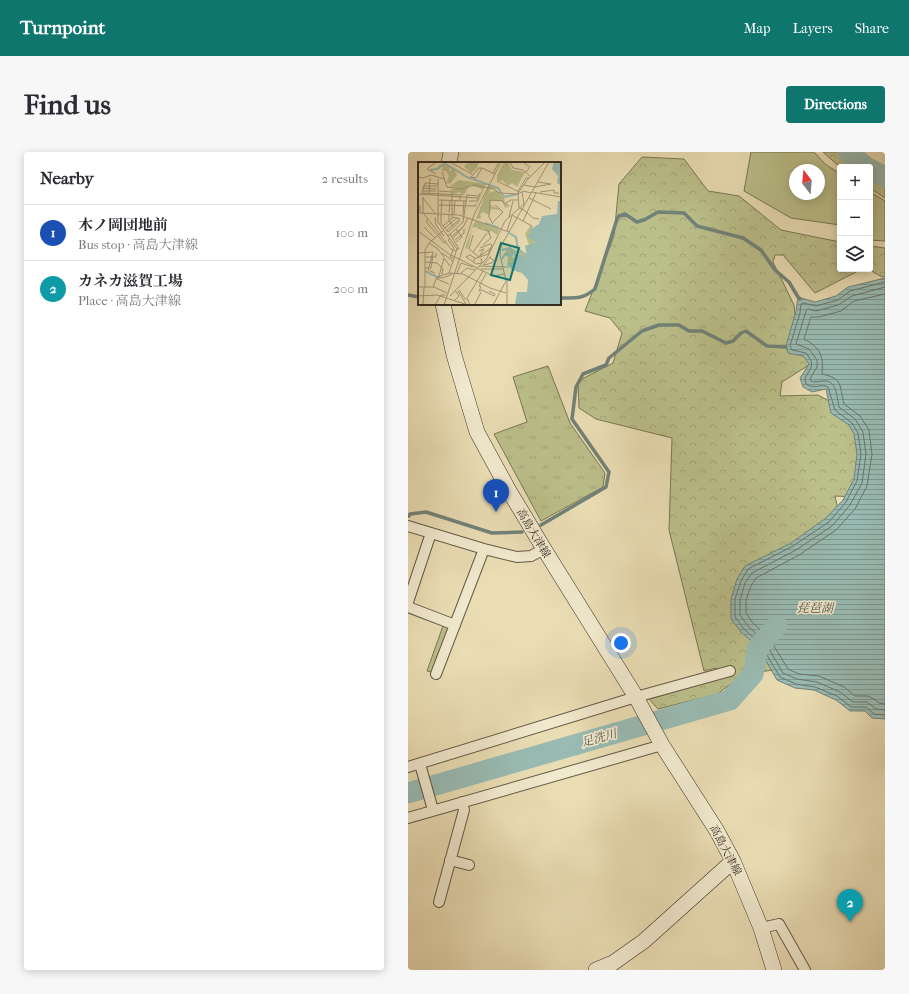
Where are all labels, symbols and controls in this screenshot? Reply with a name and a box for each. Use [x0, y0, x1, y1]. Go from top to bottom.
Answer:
text: Turnpoint [20, 17, 105, 39]
text: Map [744, 20, 771, 37]
text: Layers [793, 20, 833, 37]
text: Share [855, 20, 889, 37]
button: Directions [786, 86, 885, 123]
text: Find us [24, 88, 111, 121]
inset map [418, 162, 561, 305]
north arrow [789, 164, 825, 200]
map controls [837, 164, 873, 272]
button: + [837, 164, 873, 200]
text: Nearby [40, 168, 94, 188]
text: 2 results [322, 171, 368, 186]
button: − [837, 200, 873, 236]
text: 木ノ岡団地前 [78, 216, 168, 234]
text: 1 [51, 225, 55, 240]
text: 100 m [335, 225, 368, 240]
button: layers [837, 236, 873, 272]
text: Bus stop · 高島大津線 [78, 237, 198, 252]
text: カネカ滋賀工場 [78, 272, 183, 290]
text: 2 [50, 281, 56, 296]
text: 200 m [333, 281, 368, 296]
text: Place · 高島大津線 [78, 293, 181, 308]
pin: 1 [483, 479, 509, 512]
street label: 高島大津線 [514, 506, 553, 560]
water label: 琵琶湖 [797, 601, 835, 615]
your location [611, 633, 631, 653]
water label: 足洗川 [580, 726, 620, 750]
street label: 高島大津線 [707, 823, 744, 878]
pin: 2 [837, 889, 863, 922]

